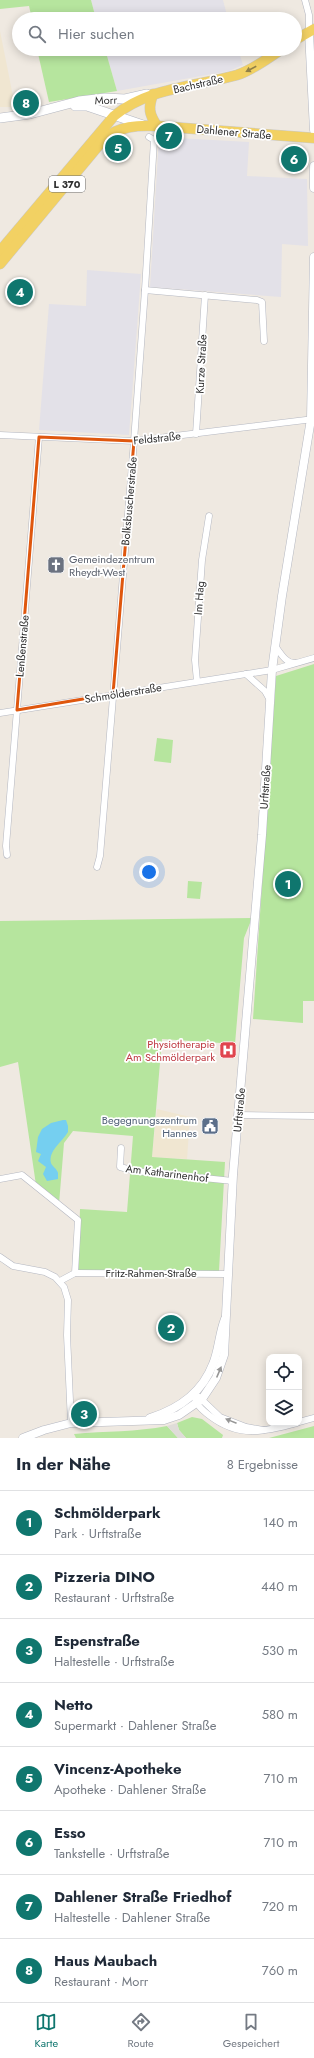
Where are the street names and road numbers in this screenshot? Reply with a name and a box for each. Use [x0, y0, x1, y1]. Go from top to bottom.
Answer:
street label: Bachstraße [172, 70, 225, 97]
street label: Morr [95, 92, 118, 108]
street label: Dahlener Straße [196, 121, 272, 143]
road number: L 370 [49, 176, 85, 192]
street label: Kurze Straße [191, 334, 211, 394]
street label: Feldstraße [132, 428, 182, 448]
street label: Bolksbuscherstraße [117, 456, 141, 546]
street label: Im Hag [190, 580, 208, 616]
street label: Lenßenstraße [11, 614, 33, 678]
street label: Schmölderstraße [83, 679, 163, 707]
street label: Urftstraße [255, 764, 275, 810]
street label: Urftstraße [229, 1087, 249, 1133]
street label: Am Katharinenhof [125, 1160, 210, 1186]
street label: Fritz-Rahmen-Straße [105, 1265, 197, 1281]

